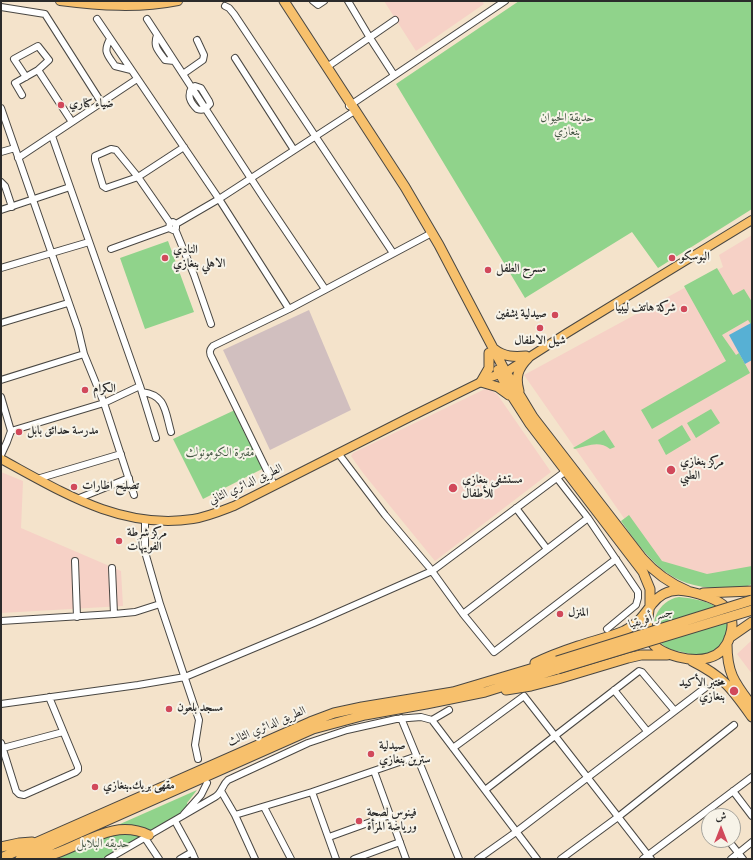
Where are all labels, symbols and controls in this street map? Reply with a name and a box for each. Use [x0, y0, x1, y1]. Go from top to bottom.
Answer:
place label: ضياء كناري [69, 98, 114, 112]
marker: ضياء كناري [56, 100, 66, 110]
park label: حديقة الحيوان بنغازي [540, 112, 594, 140]
place label: النادي الاهلي بنغازي [173, 244, 225, 272]
place label: البوسكو [680, 251, 710, 265]
marker: النادي الاهلي بنغازي [160, 253, 170, 263]
marker: البوسكو [667, 253, 677, 263]
place label: مسرح الطفل [496, 263, 546, 277]
marker: مسرح الطفل [483, 265, 493, 275]
place label: شركة هاتف ليبيا [615, 302, 676, 316]
marker: شركة هاتف ليبيا [679, 304, 689, 314]
place label: صيدلية يشفين [496, 308, 547, 322]
marker: صيدلية يشفين [550, 310, 560, 320]
marker: شيل الاطفال [535, 323, 545, 333]
place label: شيل الاطفال [514, 335, 566, 349]
place label: الكرام [93, 383, 116, 397]
marker: الكرام [80, 385, 90, 395]
place label: مدرسة حدائق بابل [27, 425, 99, 439]
marker: مدرسة حدائق بابل [14, 427, 24, 437]
park label: مقبرة الكومونولث [186, 447, 254, 461]
place label: مركز بنغازي الطبي [680, 456, 724, 484]
street label: الطريق الدائري الثاني [207, 462, 285, 508]
marker: مركز بنغازي الطبي [665, 464, 677, 476]
place label: مستشفى بنغازي للأطفال [462, 474, 523, 502]
place label: تصليح اطارات [82, 480, 139, 494]
marker: تصليح اطارات [69, 482, 79, 492]
marker: مستشفى بنغازي للأطفال [447, 482, 459, 494]
place label: مركز شرطة الفويهات [127, 527, 167, 555]
marker: مركز شرطة الفويهات [114, 536, 124, 546]
street label: جسر أفريقيا [627, 605, 675, 633]
place label: المنزل [568, 607, 589, 621]
marker: المنزل [555, 609, 565, 619]
place label: مختبر الأكيد بنغازي [679, 677, 725, 705]
marker: مختبر الأكيد بنغازي [728, 685, 740, 697]
place label: مسجد بلعون [177, 702, 223, 716]
marker: مسجد بلعون [164, 704, 174, 714]
street label: الطريق الدائري الثالث [226, 704, 308, 750]
place label: صيدلية سترين بنغازي [379, 740, 431, 768]
marker: صيدلية سترين بنغازي [366, 749, 376, 759]
place label: مقهى بريك.بنغازي [103, 780, 175, 794]
marker: مقهى بريك.بنغازي [90, 782, 100, 792]
place label: فينوس لصحة ورياضة المرأة [367, 807, 417, 835]
north arrow [701, 808, 741, 848]
text: ش [716, 810, 726, 824]
marker: فينوس لصحة ورياضة المرأة [354, 816, 364, 826]
park label: حديقه البلابل [77, 838, 129, 852]

